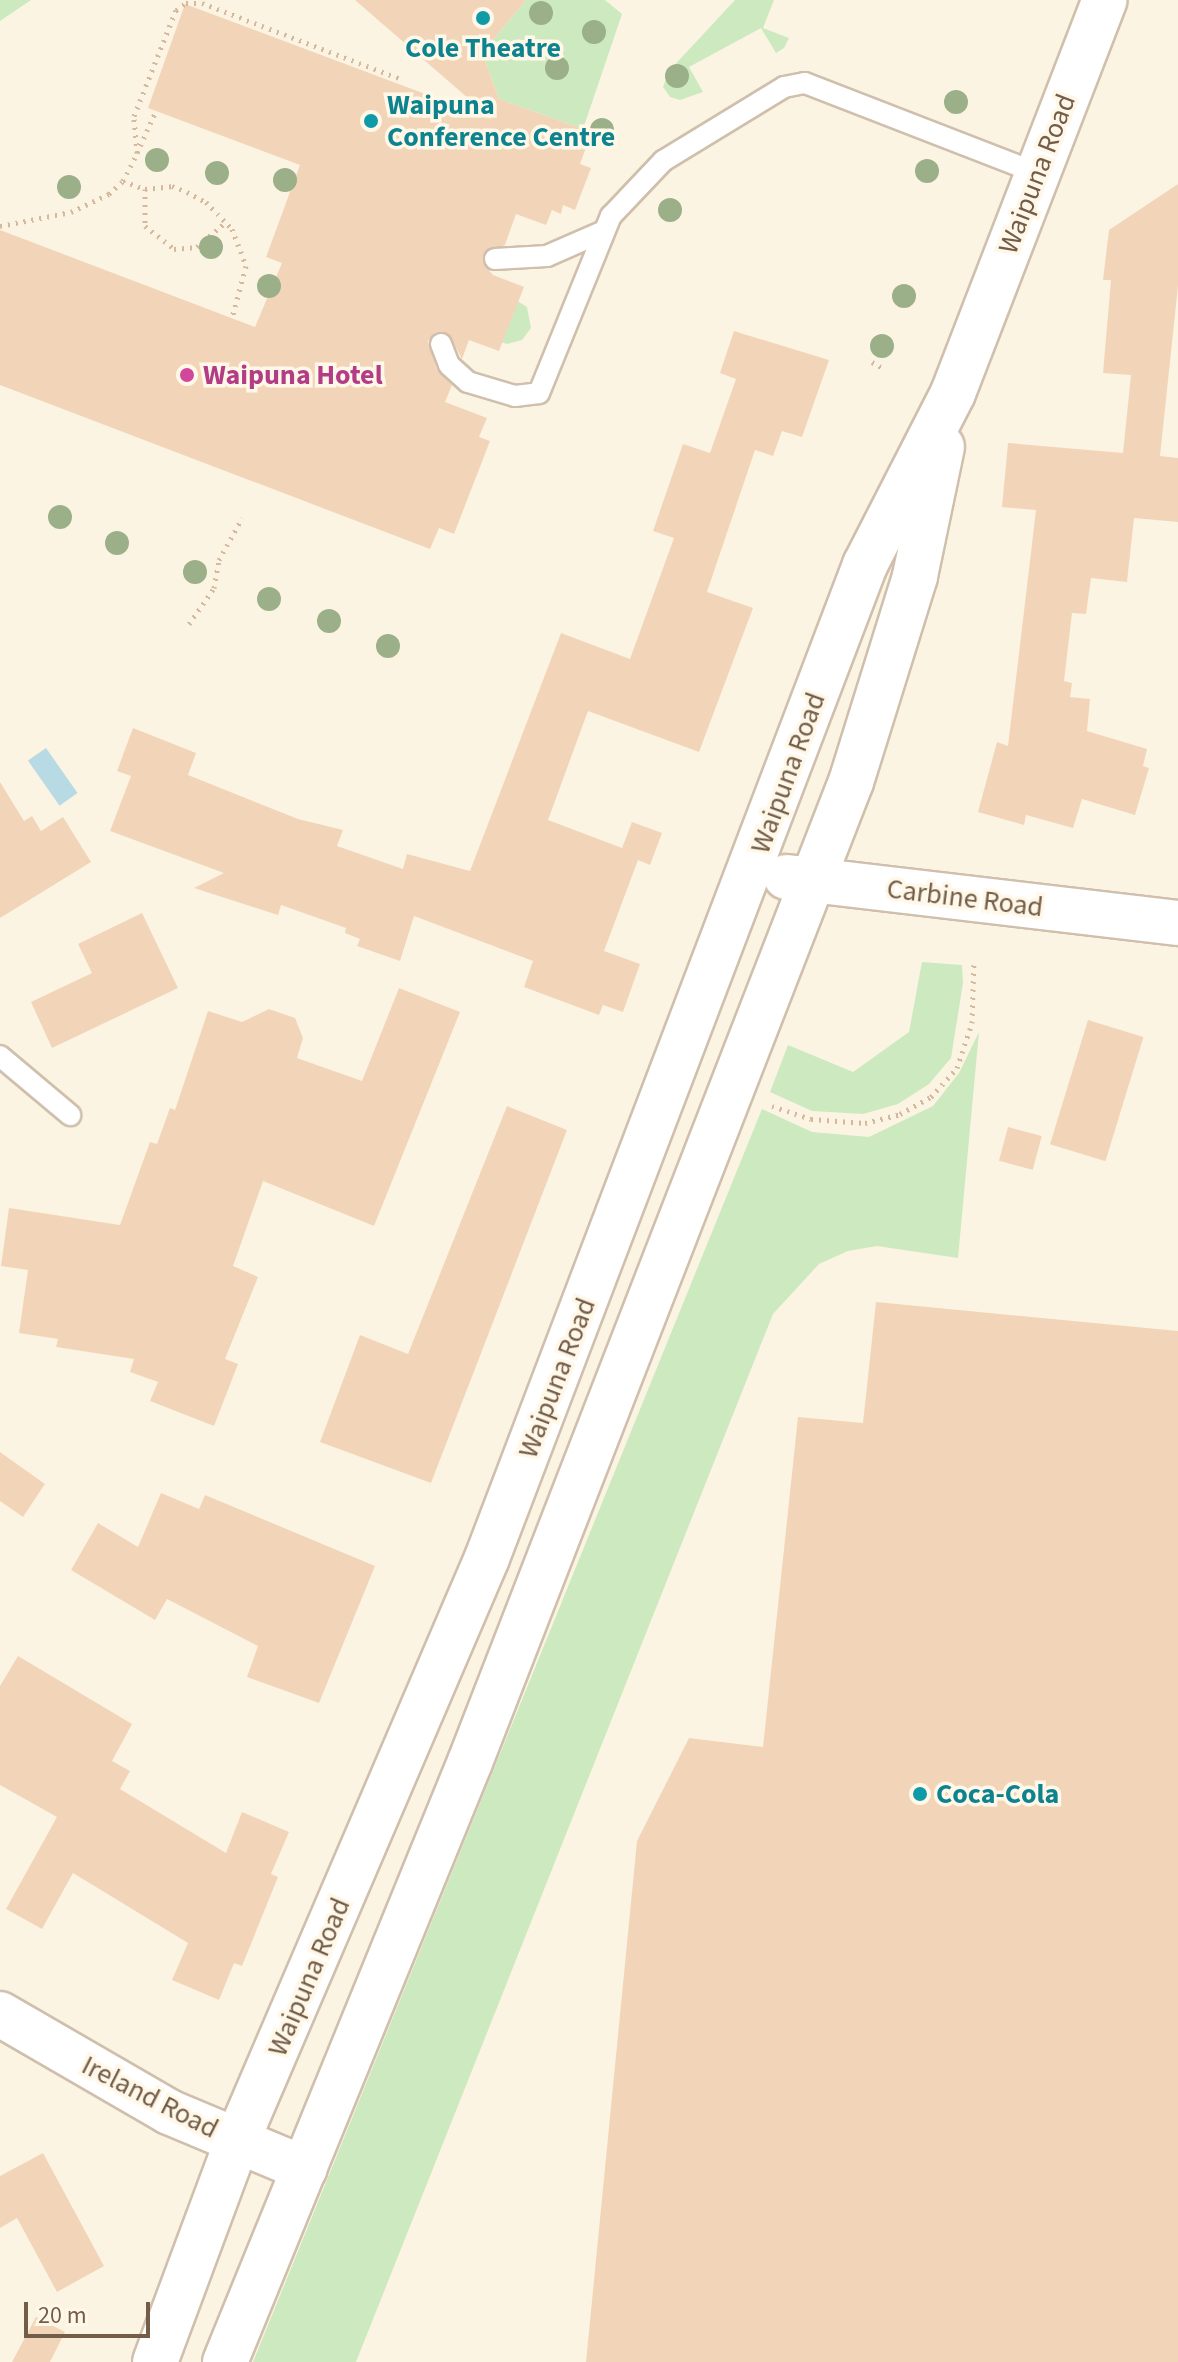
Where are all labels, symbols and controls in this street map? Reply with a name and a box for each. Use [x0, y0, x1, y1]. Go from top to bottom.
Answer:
marker: Cole Theatre [474, 9, 492, 27]
place label: Cole Theatre [405, 31, 561, 65]
place label: Waipuna Conference Centre [387, 88, 615, 154]
street label: Waipuna Road [991, 89, 1083, 259]
marker: Waipuna Conference Centre [362, 112, 380, 130]
place label: Waipuna Hotel [203, 358, 383, 392]
marker: Waipuna Hotel [178, 366, 196, 384]
street label: Waipuna Road [743, 688, 833, 858]
street label: Carbine Road [885, 872, 1045, 924]
street label: Waipuna Road [511, 1293, 603, 1463]
place label: Coca-Cola [936, 1777, 1059, 1811]
marker: Coca-Cola [911, 1785, 929, 1803]
street label: Waipuna Road [261, 1893, 357, 2061]
street label: Ireland Road [76, 2048, 224, 2146]
scale bar [28, 2286, 154, 2336]
text: 20 m [38, 2298, 87, 2333]

